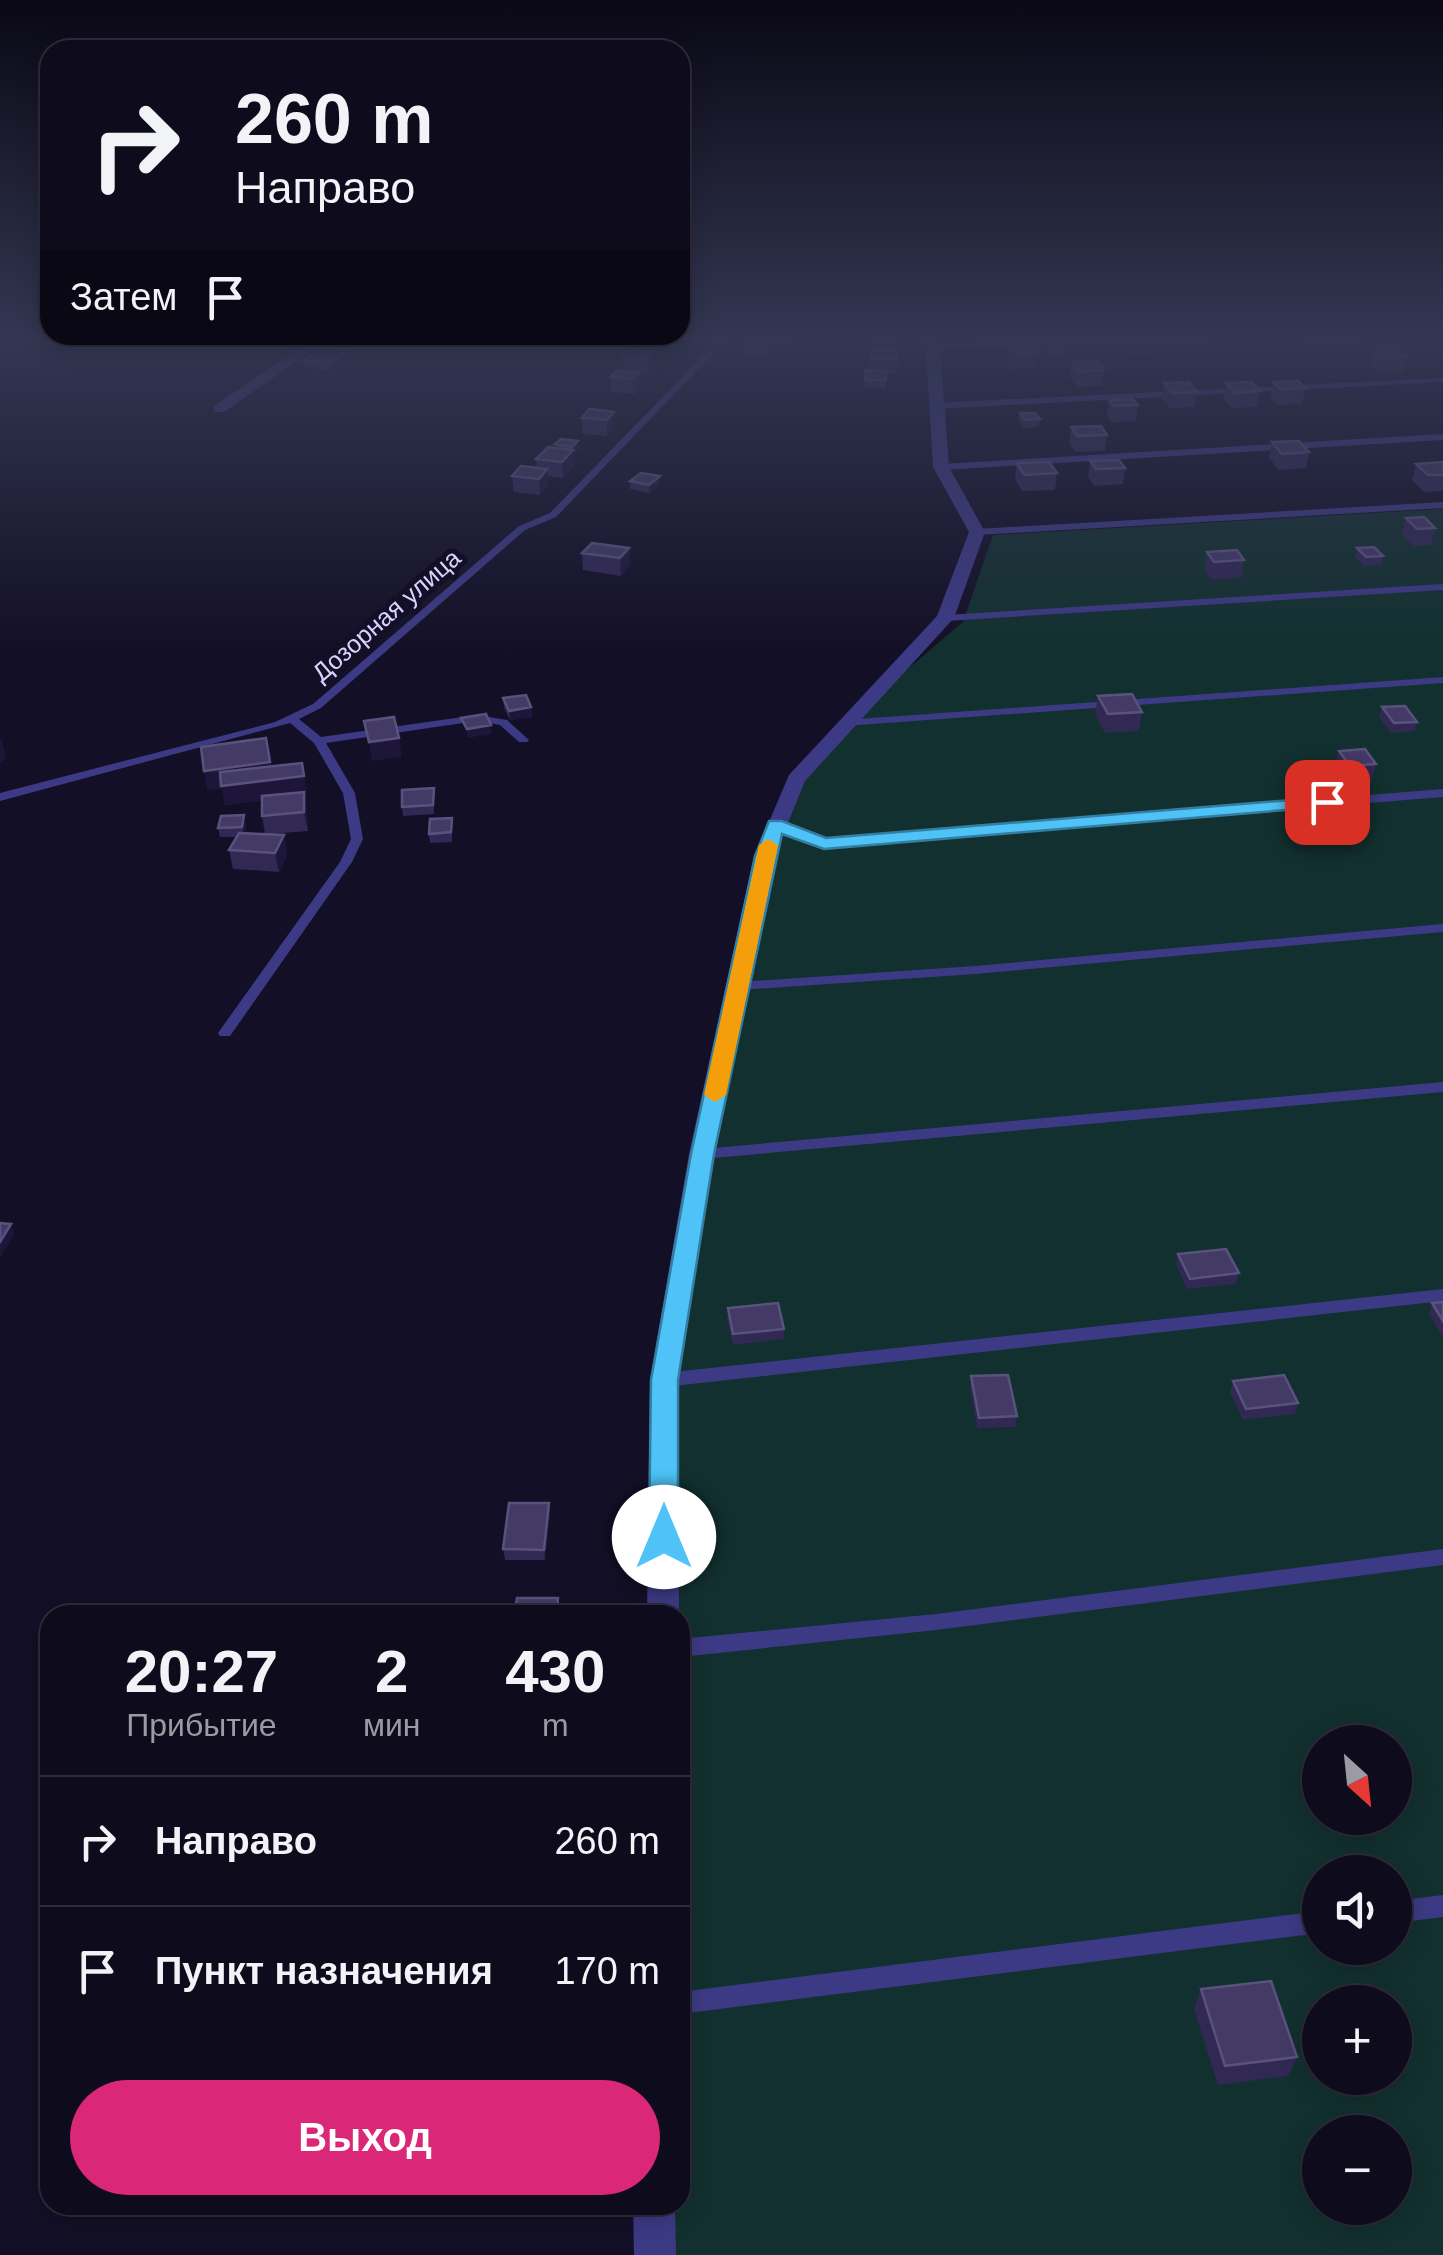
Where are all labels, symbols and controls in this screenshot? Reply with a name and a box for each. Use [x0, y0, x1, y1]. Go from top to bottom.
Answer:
icon: right [70, 80, 200, 210]
text: 260 m [235, 80, 433, 158]
text: Направо [235, 162, 415, 213]
icon: arrive [198, 270, 253, 325]
text: Затем [70, 276, 178, 318]
street label: Дозорная улица [306, 543, 466, 687]
pin [1285, 760, 1370, 845]
icon: arrive [1300, 775, 1355, 830]
position arrow [612, 1485, 716, 1589]
text: 20:27 [125, 1638, 278, 1705]
text: 2 [375, 1638, 408, 1705]
text: 430 [505, 1638, 605, 1705]
text: Прибытие [126, 1707, 277, 1743]
text: мин [363, 1707, 420, 1743]
text: m [542, 1707, 569, 1743]
north arrow [1302, 1725, 1412, 1835]
map controls [1302, 1725, 1412, 2225]
icon: right [70, 1814, 125, 1869]
text: Направо [155, 1820, 317, 1862]
text: 260 m [554, 1820, 660, 1862]
button: sound [1302, 1855, 1412, 1965]
icon: arrive [70, 1944, 125, 1999]
text: Пункт назначения [155, 1950, 493, 1992]
text: 170 m [554, 1950, 660, 1992]
button: + [1302, 1985, 1412, 2095]
button: Выход [70, 2080, 660, 2195]
button: − [1302, 2115, 1412, 2225]

